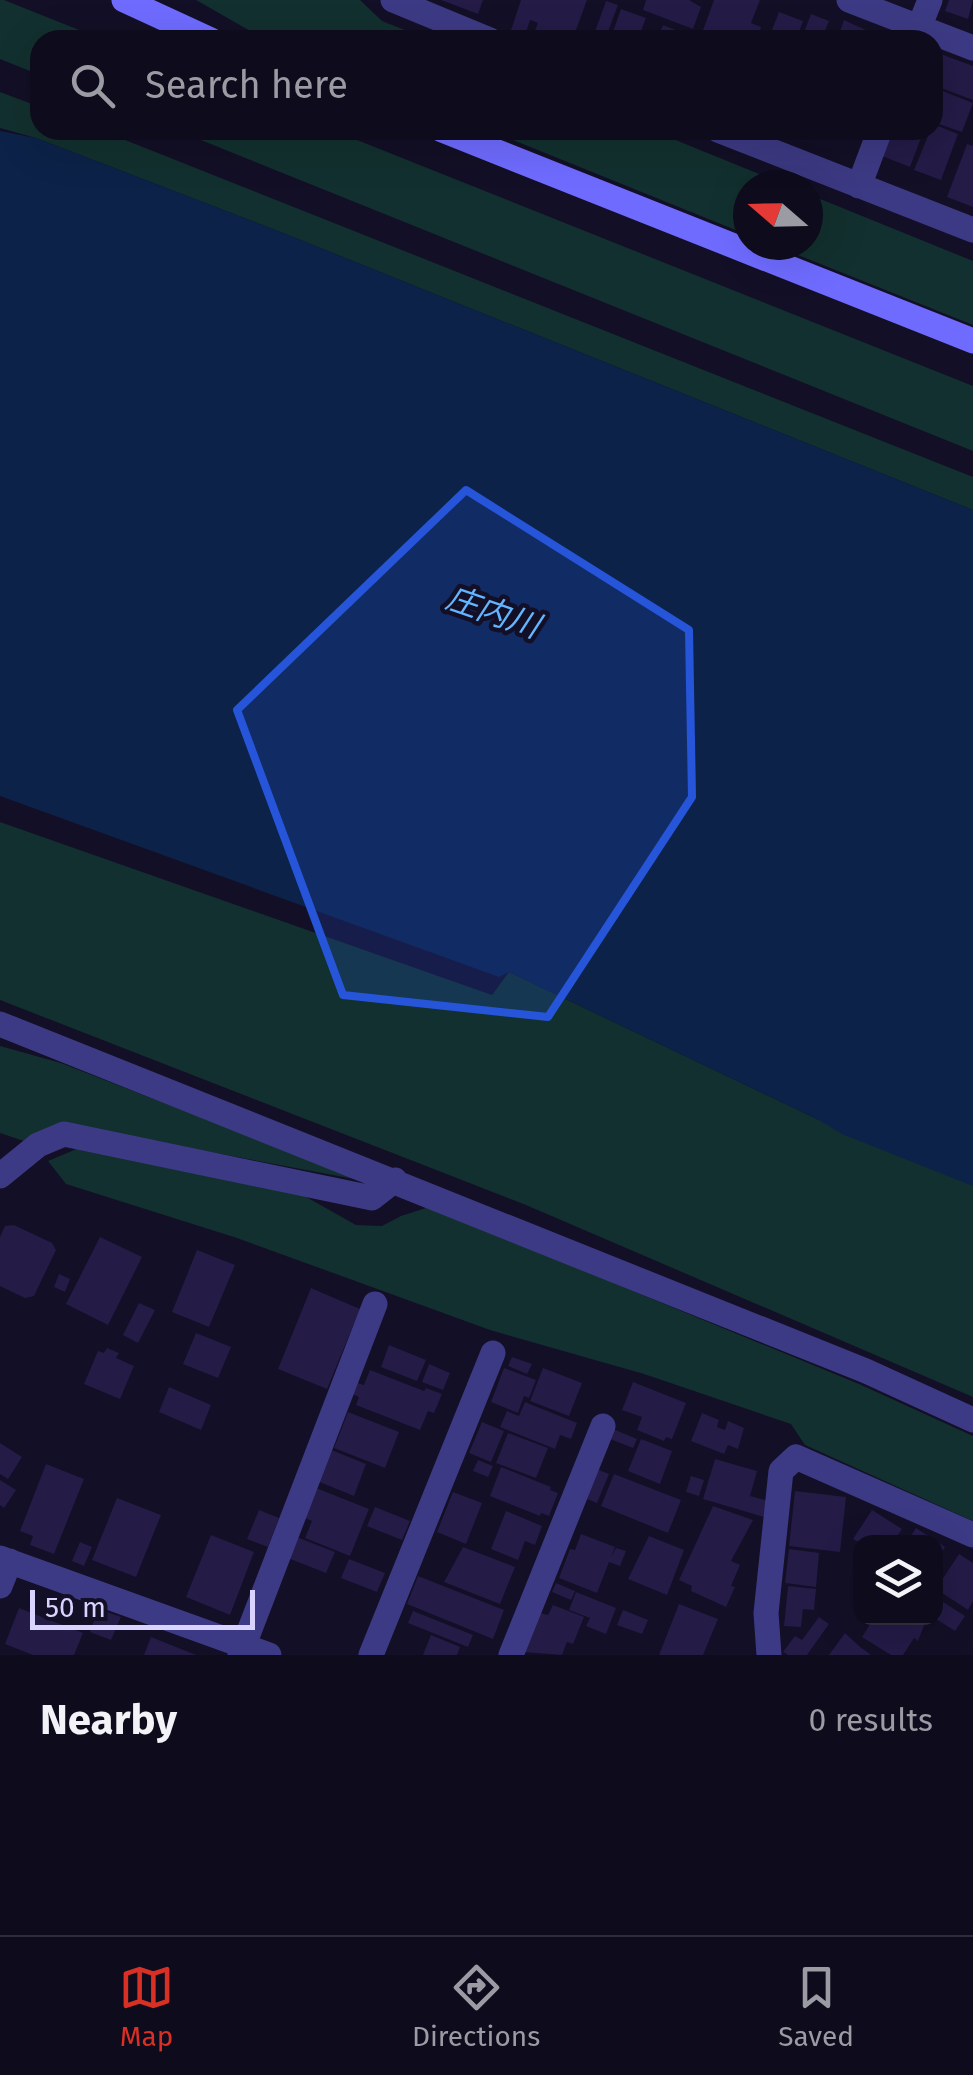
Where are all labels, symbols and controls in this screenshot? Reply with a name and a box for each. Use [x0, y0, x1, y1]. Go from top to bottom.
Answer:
search box [30, 30, 943, 140]
icon: search [65, 58, 120, 113]
text: Search here [145, 62, 348, 108]
north arrow [733, 170, 823, 260]
water label: 庄内川 [441, 578, 547, 647]
map controls [853, 1535, 943, 1625]
button: layers [853, 1535, 943, 1625]
scale bar [30, 1585, 255, 1630]
text: 50 m [45, 1591, 106, 1624]
text: Nearby [40, 1695, 177, 1745]
text: 0 results [808, 1701, 933, 1739]
tab: Map [119, 1960, 174, 2053]
tab: Directions [412, 1960, 540, 2053]
tab: Saved [778, 1960, 854, 2053]

